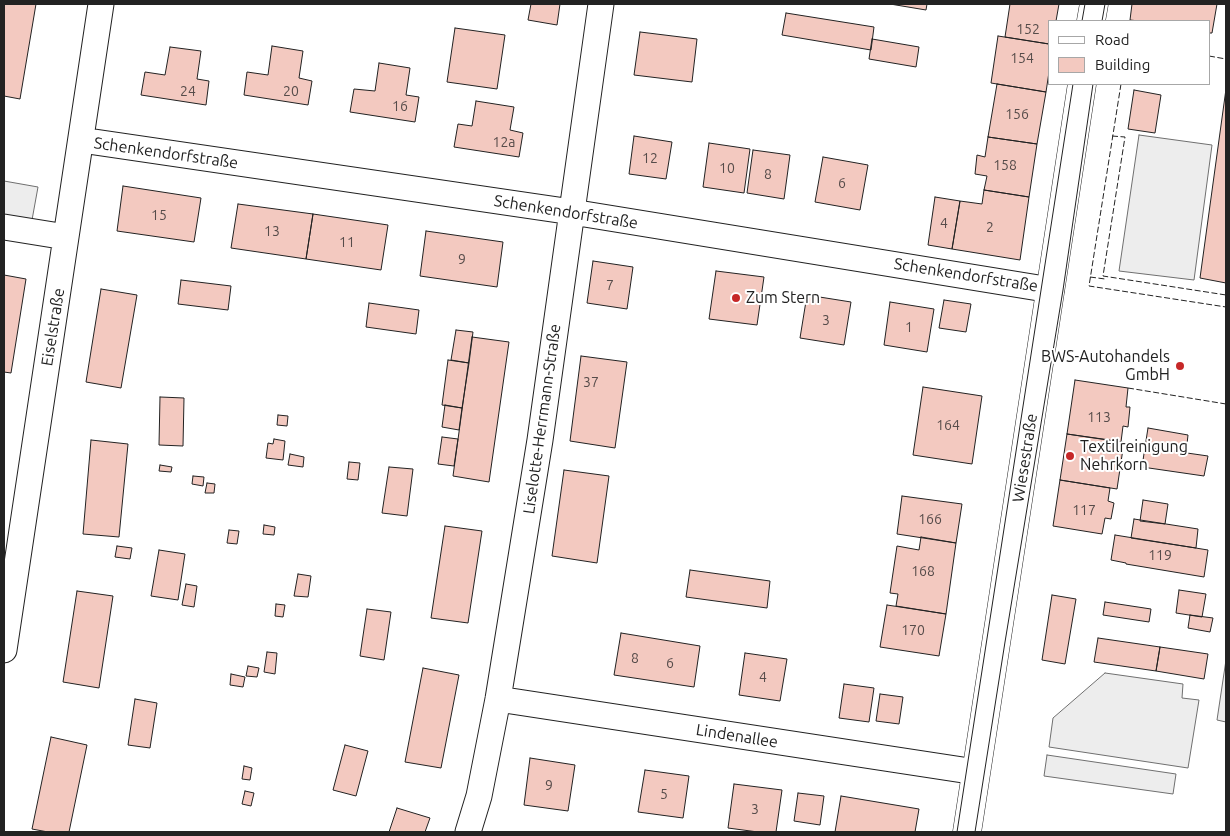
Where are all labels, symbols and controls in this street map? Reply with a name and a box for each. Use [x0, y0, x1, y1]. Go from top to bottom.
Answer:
legend [1048, 20, 1210, 85]
house number: 152 [1016, 21, 1040, 37]
text: Road [1095, 31, 1130, 48]
house number: 154 [1010, 50, 1034, 66]
text: Building [1095, 56, 1150, 73]
house number: 24 [180, 83, 196, 99]
house number: 20 [283, 83, 299, 99]
house number: 16 [392, 98, 408, 114]
house number: 156 [1005, 106, 1029, 122]
street label: Schenkendorfstraße [93, 133, 239, 173]
house number: 12a [493, 134, 515, 150]
house number: 12 [642, 150, 658, 166]
house number: 158 [993, 157, 1017, 173]
house number: 10 [719, 160, 735, 176]
house number: 8 [764, 166, 772, 182]
house number: 6 [838, 175, 846, 191]
street label: Schenkendorfstraße [493, 191, 639, 233]
house number: 15 [151, 207, 167, 223]
house number: 4 [940, 215, 948, 231]
house number: 2 [986, 219, 994, 235]
house number: 13 [264, 223, 280, 239]
house number: 11 [339, 234, 355, 250]
house number: 9 [458, 251, 466, 267]
street label: Schenkendorfstraße [893, 254, 1039, 296]
house number: 7 [606, 277, 614, 293]
street label: Eiselstraße [37, 287, 69, 367]
place label: Zum Stern [746, 288, 820, 308]
marker: Zum Stern [730, 292, 742, 304]
house number: 3 [822, 312, 830, 328]
house number: 1 [905, 319, 913, 335]
street label: Liselotte-Herrmann-Straße [519, 323, 565, 515]
place label: BWS-Autohandels GmbH [1041, 347, 1170, 385]
marker: BWS-Autohandels GmbH [1174, 360, 1186, 372]
house number: 37 [583, 374, 599, 390]
house number: 113 [1087, 409, 1111, 425]
street label: Wiesestraße [1009, 412, 1041, 504]
house number: 164 [936, 417, 960, 433]
place label: Textilreinigung Nehrkorn [1080, 437, 1188, 475]
marker: Textilreinigung Nehrkorn [1064, 450, 1076, 462]
house number: 117 [1072, 502, 1096, 518]
house number: 166 [918, 511, 942, 527]
house number: 119 [1148, 547, 1172, 563]
house number: 168 [911, 563, 935, 579]
house number: 170 [901, 622, 925, 638]
house number: 8 [631, 650, 639, 666]
house number: 6 [666, 655, 674, 671]
house number: 4 [759, 669, 767, 685]
street label: Lindenallee [695, 720, 779, 752]
house number: 9 [545, 777, 553, 793]
house number: 5 [660, 786, 668, 802]
house number: 3 [751, 801, 759, 817]

